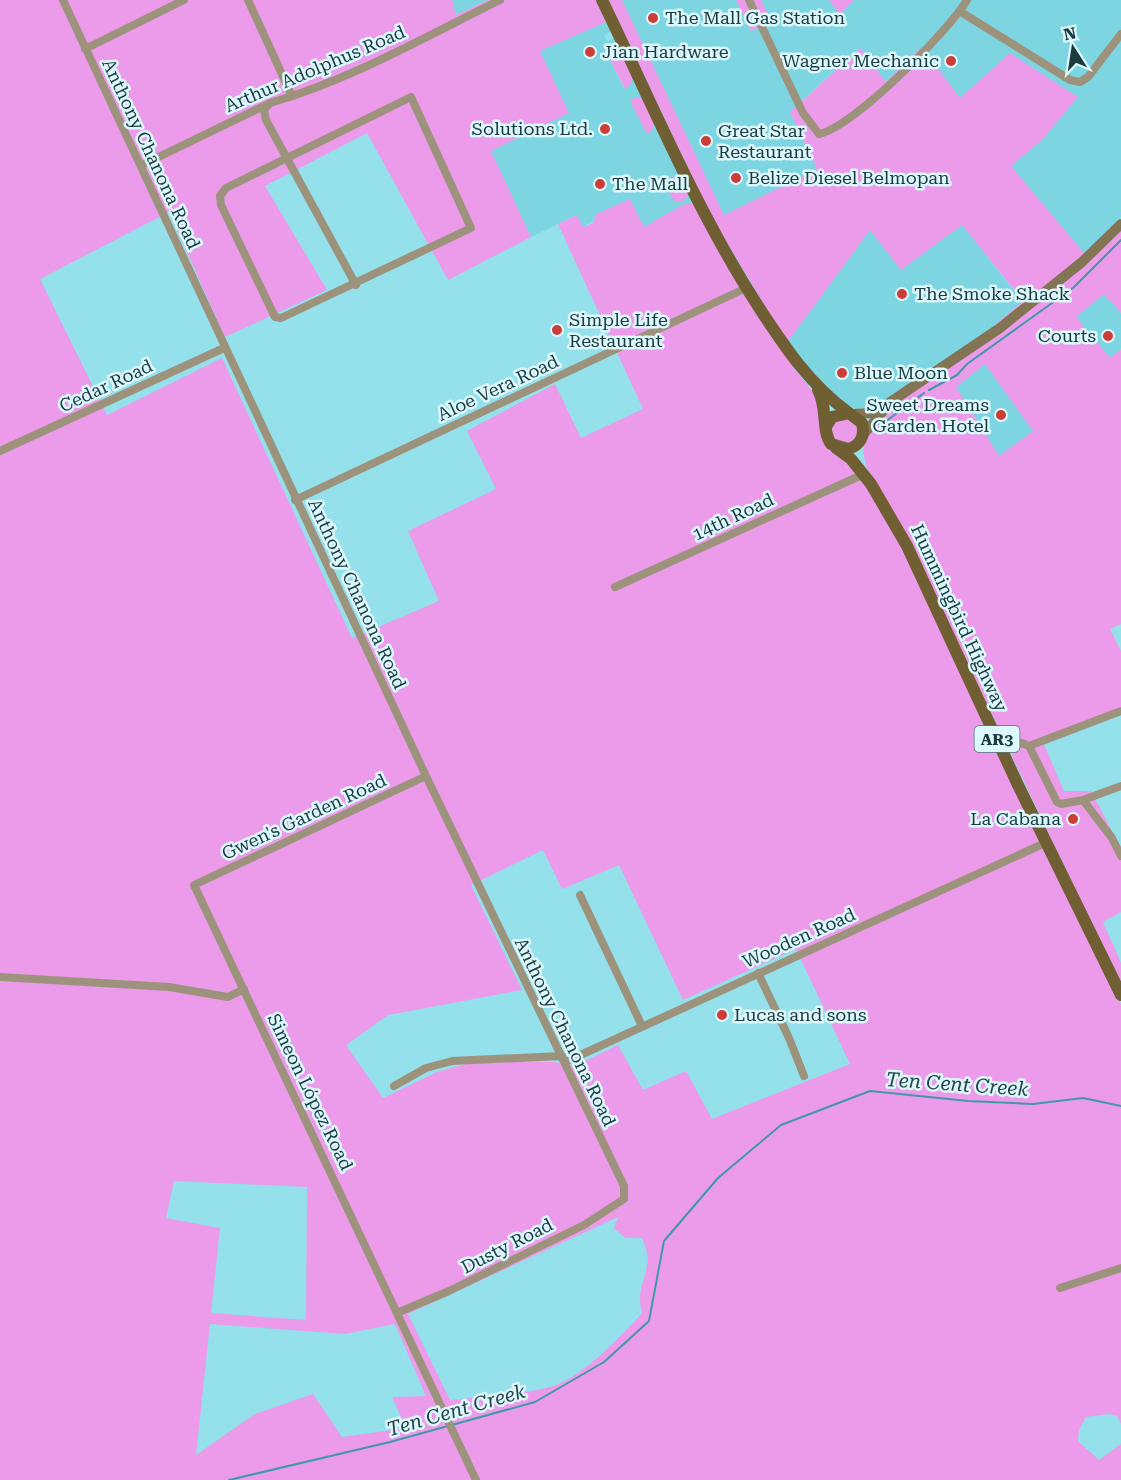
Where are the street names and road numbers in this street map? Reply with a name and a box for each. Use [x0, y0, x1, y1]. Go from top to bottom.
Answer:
street label: Arthur Adolphus Road [221, 21, 409, 116]
street label: Anthony Chanona Road [98, 55, 205, 253]
street label: Aloe Vera Road [434, 350, 562, 425]
street label: Cedar Road [56, 355, 156, 416]
street label: 14th Road [689, 488, 777, 545]
street label: Anthony Chanona Road [304, 495, 411, 693]
street label: Hummingbird Highway [907, 521, 1012, 715]
road number: AR3 [974, 726, 1020, 752]
street label: Gwen's Garden Road [218, 769, 390, 864]
street label: Wooden Road [739, 903, 859, 972]
street label: Anthony Chanona Road [511, 934, 621, 1130]
street label: Simeon López Road [263, 1010, 358, 1174]
street label: Dusty Road [457, 1213, 557, 1278]

